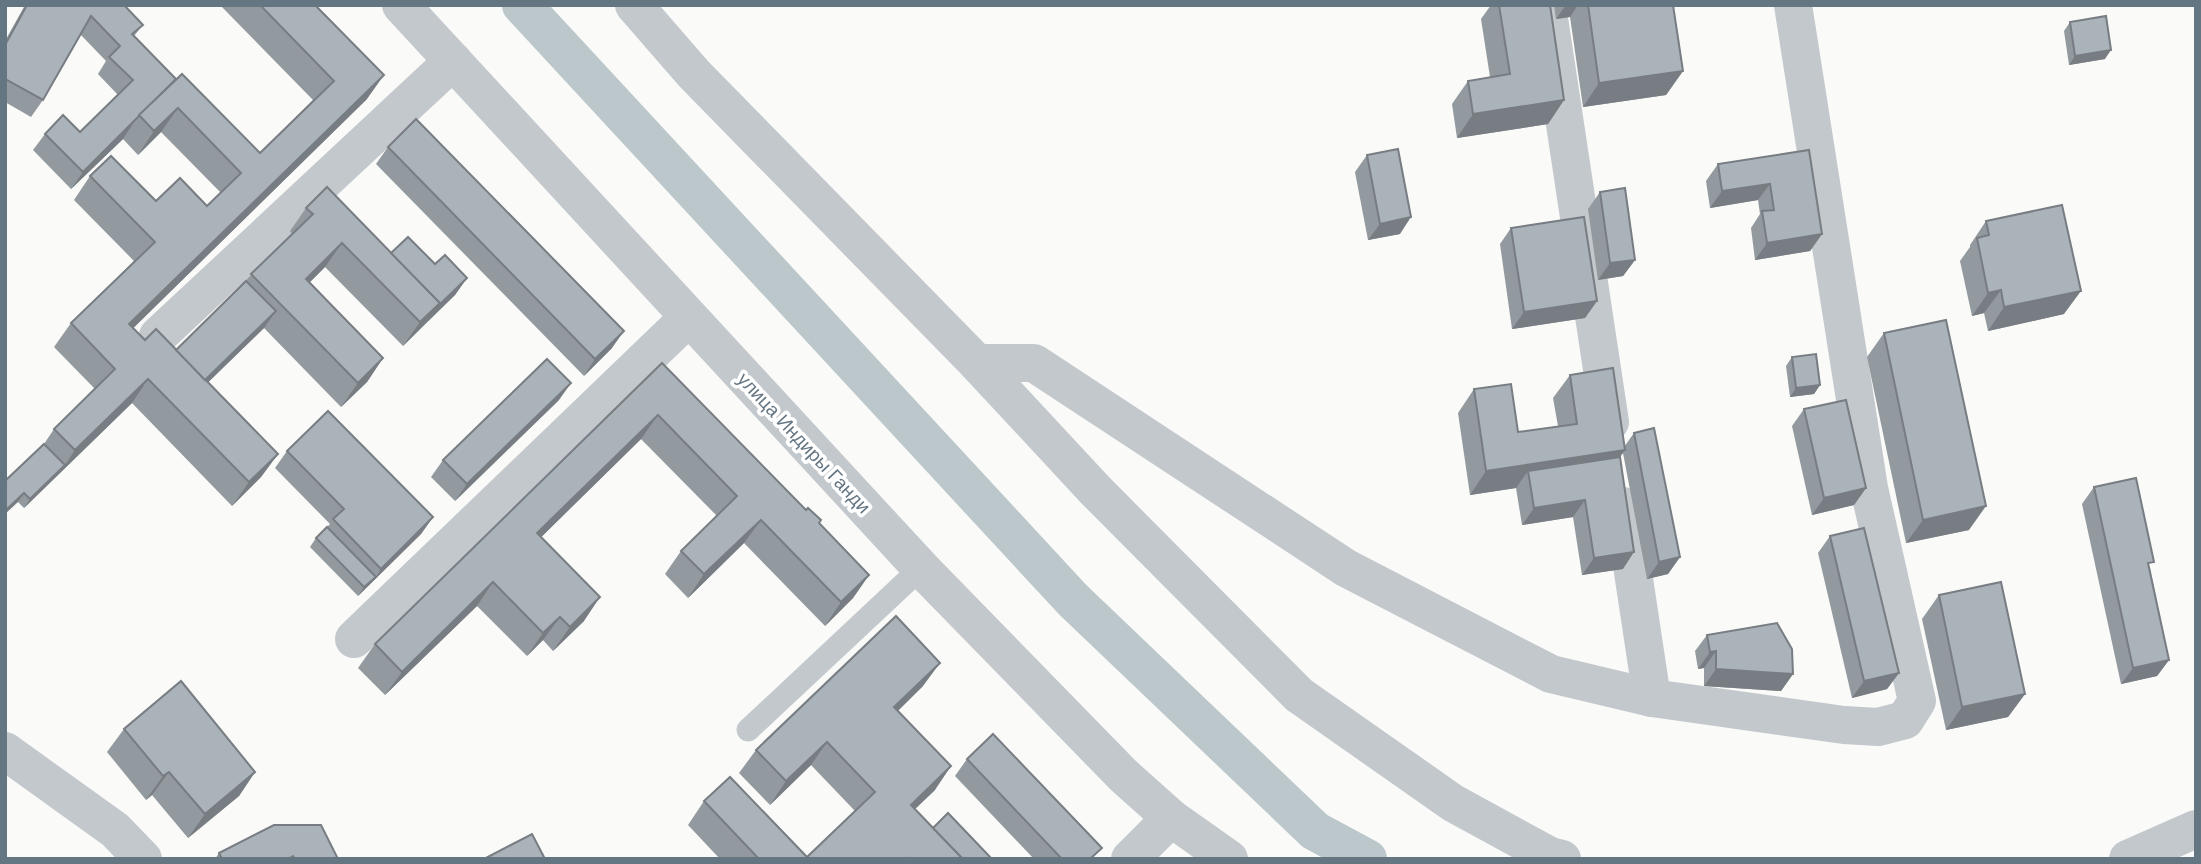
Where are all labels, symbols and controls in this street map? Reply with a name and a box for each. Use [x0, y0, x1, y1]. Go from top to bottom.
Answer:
street label: улица Индиры Ганди [732, 367, 876, 519]

